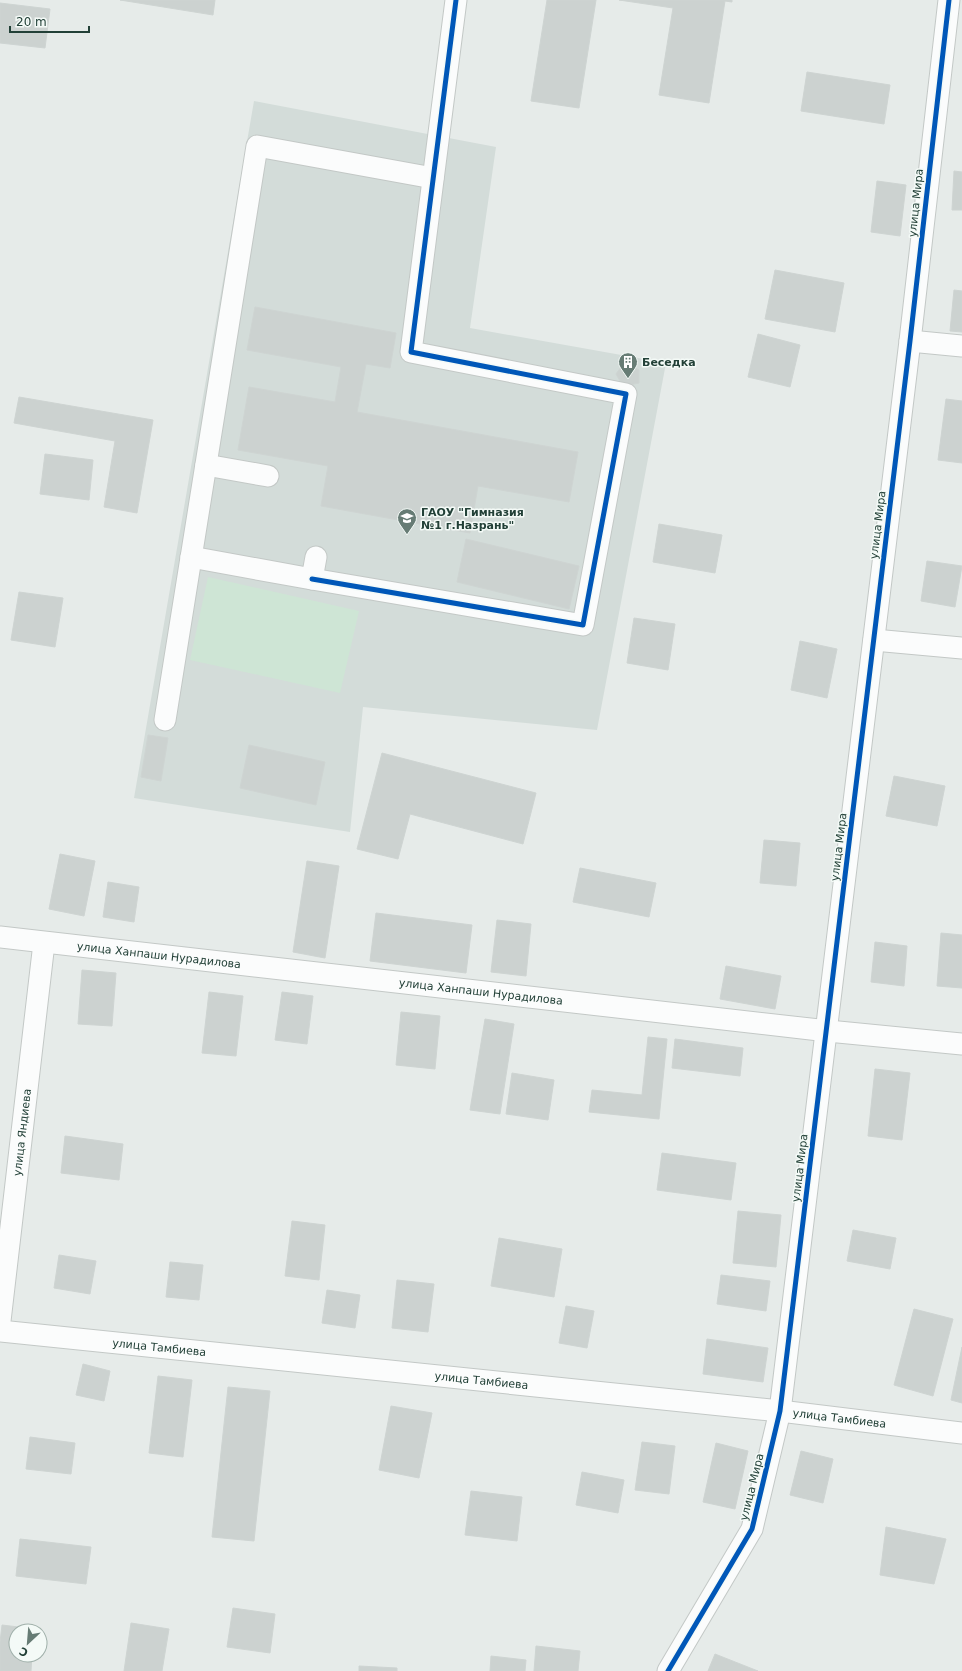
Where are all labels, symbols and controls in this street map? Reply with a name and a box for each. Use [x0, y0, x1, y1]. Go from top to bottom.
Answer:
scale bar [10, 8, 89, 34]
text: 20 m [16, 15, 47, 29]
street label: улица Мира [906, 168, 926, 238]
building icon: Беседка [617, 351, 639, 379]
place label: Беседка [642, 356, 696, 369]
street label: улица Мира [867, 490, 889, 560]
place label: ГАОУ "Гимназия №1 г.Назрань" [421, 506, 524, 532]
school or university icon: ГАОУ "Гимназия №1 г.Назрань" [396, 507, 418, 535]
street label: улица Мира [828, 812, 850, 882]
street label: улица Ханпаши Нурадилова [76, 939, 242, 971]
street label: улица Ханпаши Нурадилова [398, 976, 564, 1007]
street label: улица Яндиева [10, 1088, 34, 1177]
street label: улица Мира [789, 1133, 811, 1203]
street label: улица Тамбиева [112, 1336, 207, 1359]
street label: улица Тамбиева [434, 1369, 529, 1392]
street label: улица Тамбиева [792, 1406, 887, 1430]
street label: улица Мира [737, 1452, 767, 1522]
north arrow [8, 1623, 48, 1663]
text: С [17, 1644, 30, 1659]

